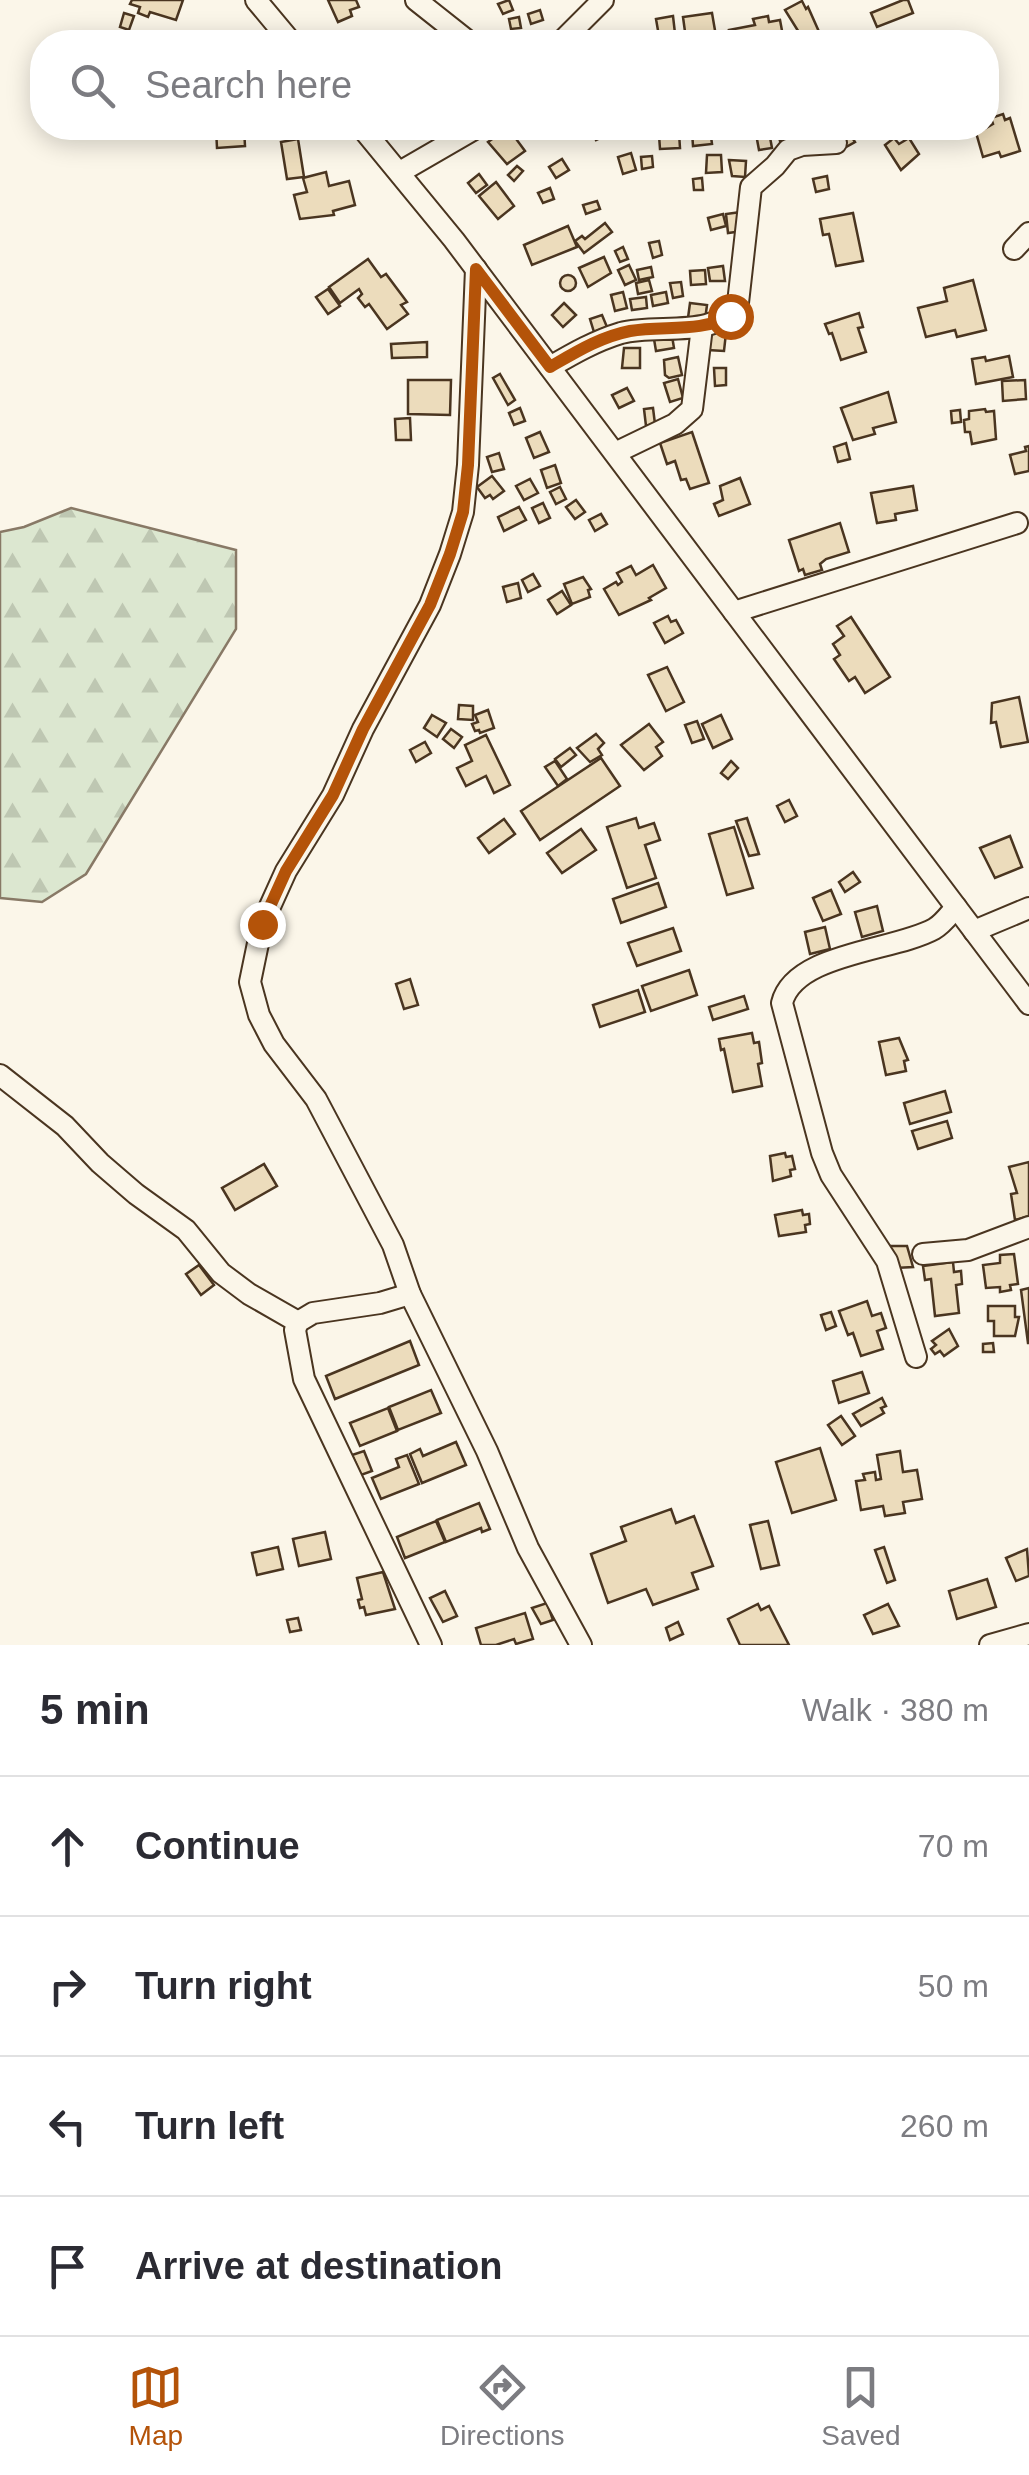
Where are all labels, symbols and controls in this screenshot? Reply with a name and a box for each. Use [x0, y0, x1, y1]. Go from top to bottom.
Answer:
search box [30, 30, 999, 140]
icon: search [65, 58, 120, 113]
text: Search here [145, 64, 352, 106]
route start [708, 294, 754, 340]
route end [240, 902, 286, 948]
text: 5 min [40, 1686, 150, 1733]
text: Walk · 380 m [802, 1692, 989, 1728]
icon: ahead [40, 1819, 95, 1874]
text: Continue [135, 1825, 300, 1867]
text: 70 m [918, 1828, 989, 1864]
icon: right [40, 1959, 95, 2014]
text: Turn right [135, 1965, 312, 2007]
text: 50 m [918, 1968, 989, 2004]
icon: left [40, 2099, 95, 2154]
text: Turn left [135, 2105, 284, 2147]
text: 260 m [900, 2108, 989, 2144]
icon: arrive [40, 2239, 95, 2294]
text: Arrive at destination [135, 2245, 502, 2287]
tab: Map [128, 2360, 183, 2452]
tab: Directions [440, 2360, 565, 2452]
tab: Saved [821, 2360, 901, 2452]

